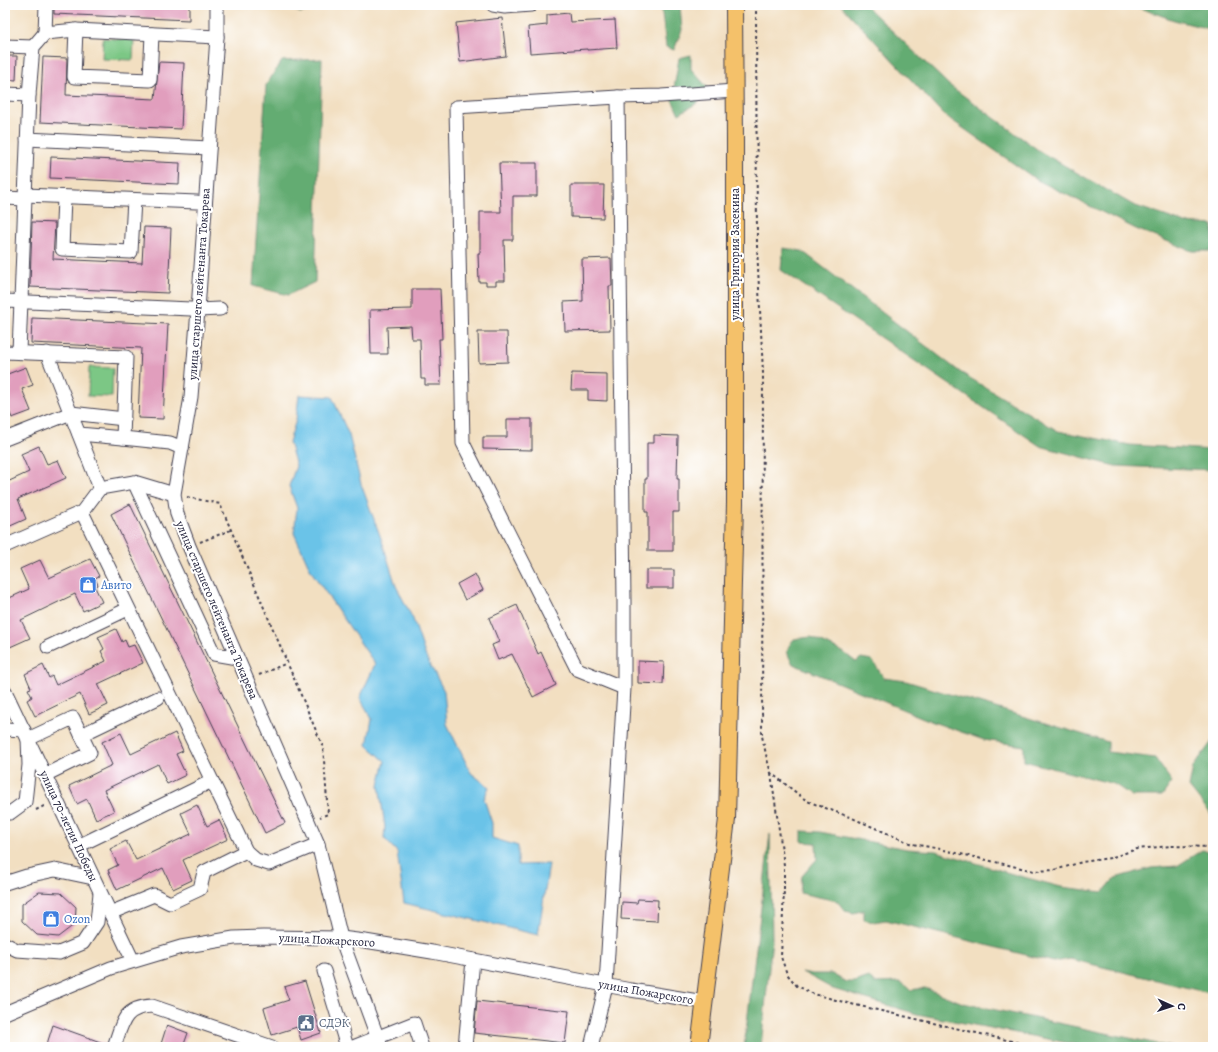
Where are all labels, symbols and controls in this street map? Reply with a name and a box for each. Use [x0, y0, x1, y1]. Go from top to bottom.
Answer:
street label: улица старшего лейтенанта Токарева [184, 187, 214, 382]
street label: улица Григория Засекина [727, 187, 743, 321]
street label: улица старшего лейтенанта Токарева [172, 517, 262, 702]
shop icon: Авито [78, 575, 98, 595]
place label: Авито [100, 577, 132, 593]
street label: улица 70-летия Победы [36, 767, 102, 884]
shop icon: Ozon [41, 909, 61, 929]
place label: Ozon [64, 911, 91, 927]
street label: улица Пожарского [278, 929, 375, 951]
street label: улица Пожарского [596, 976, 695, 1008]
north arrow [1152, 986, 1192, 1026]
text: С [1174, 1003, 1189, 1010]
public building icon: СДЭК [296, 1013, 316, 1033]
place label: СДЭК [319, 1015, 350, 1031]

